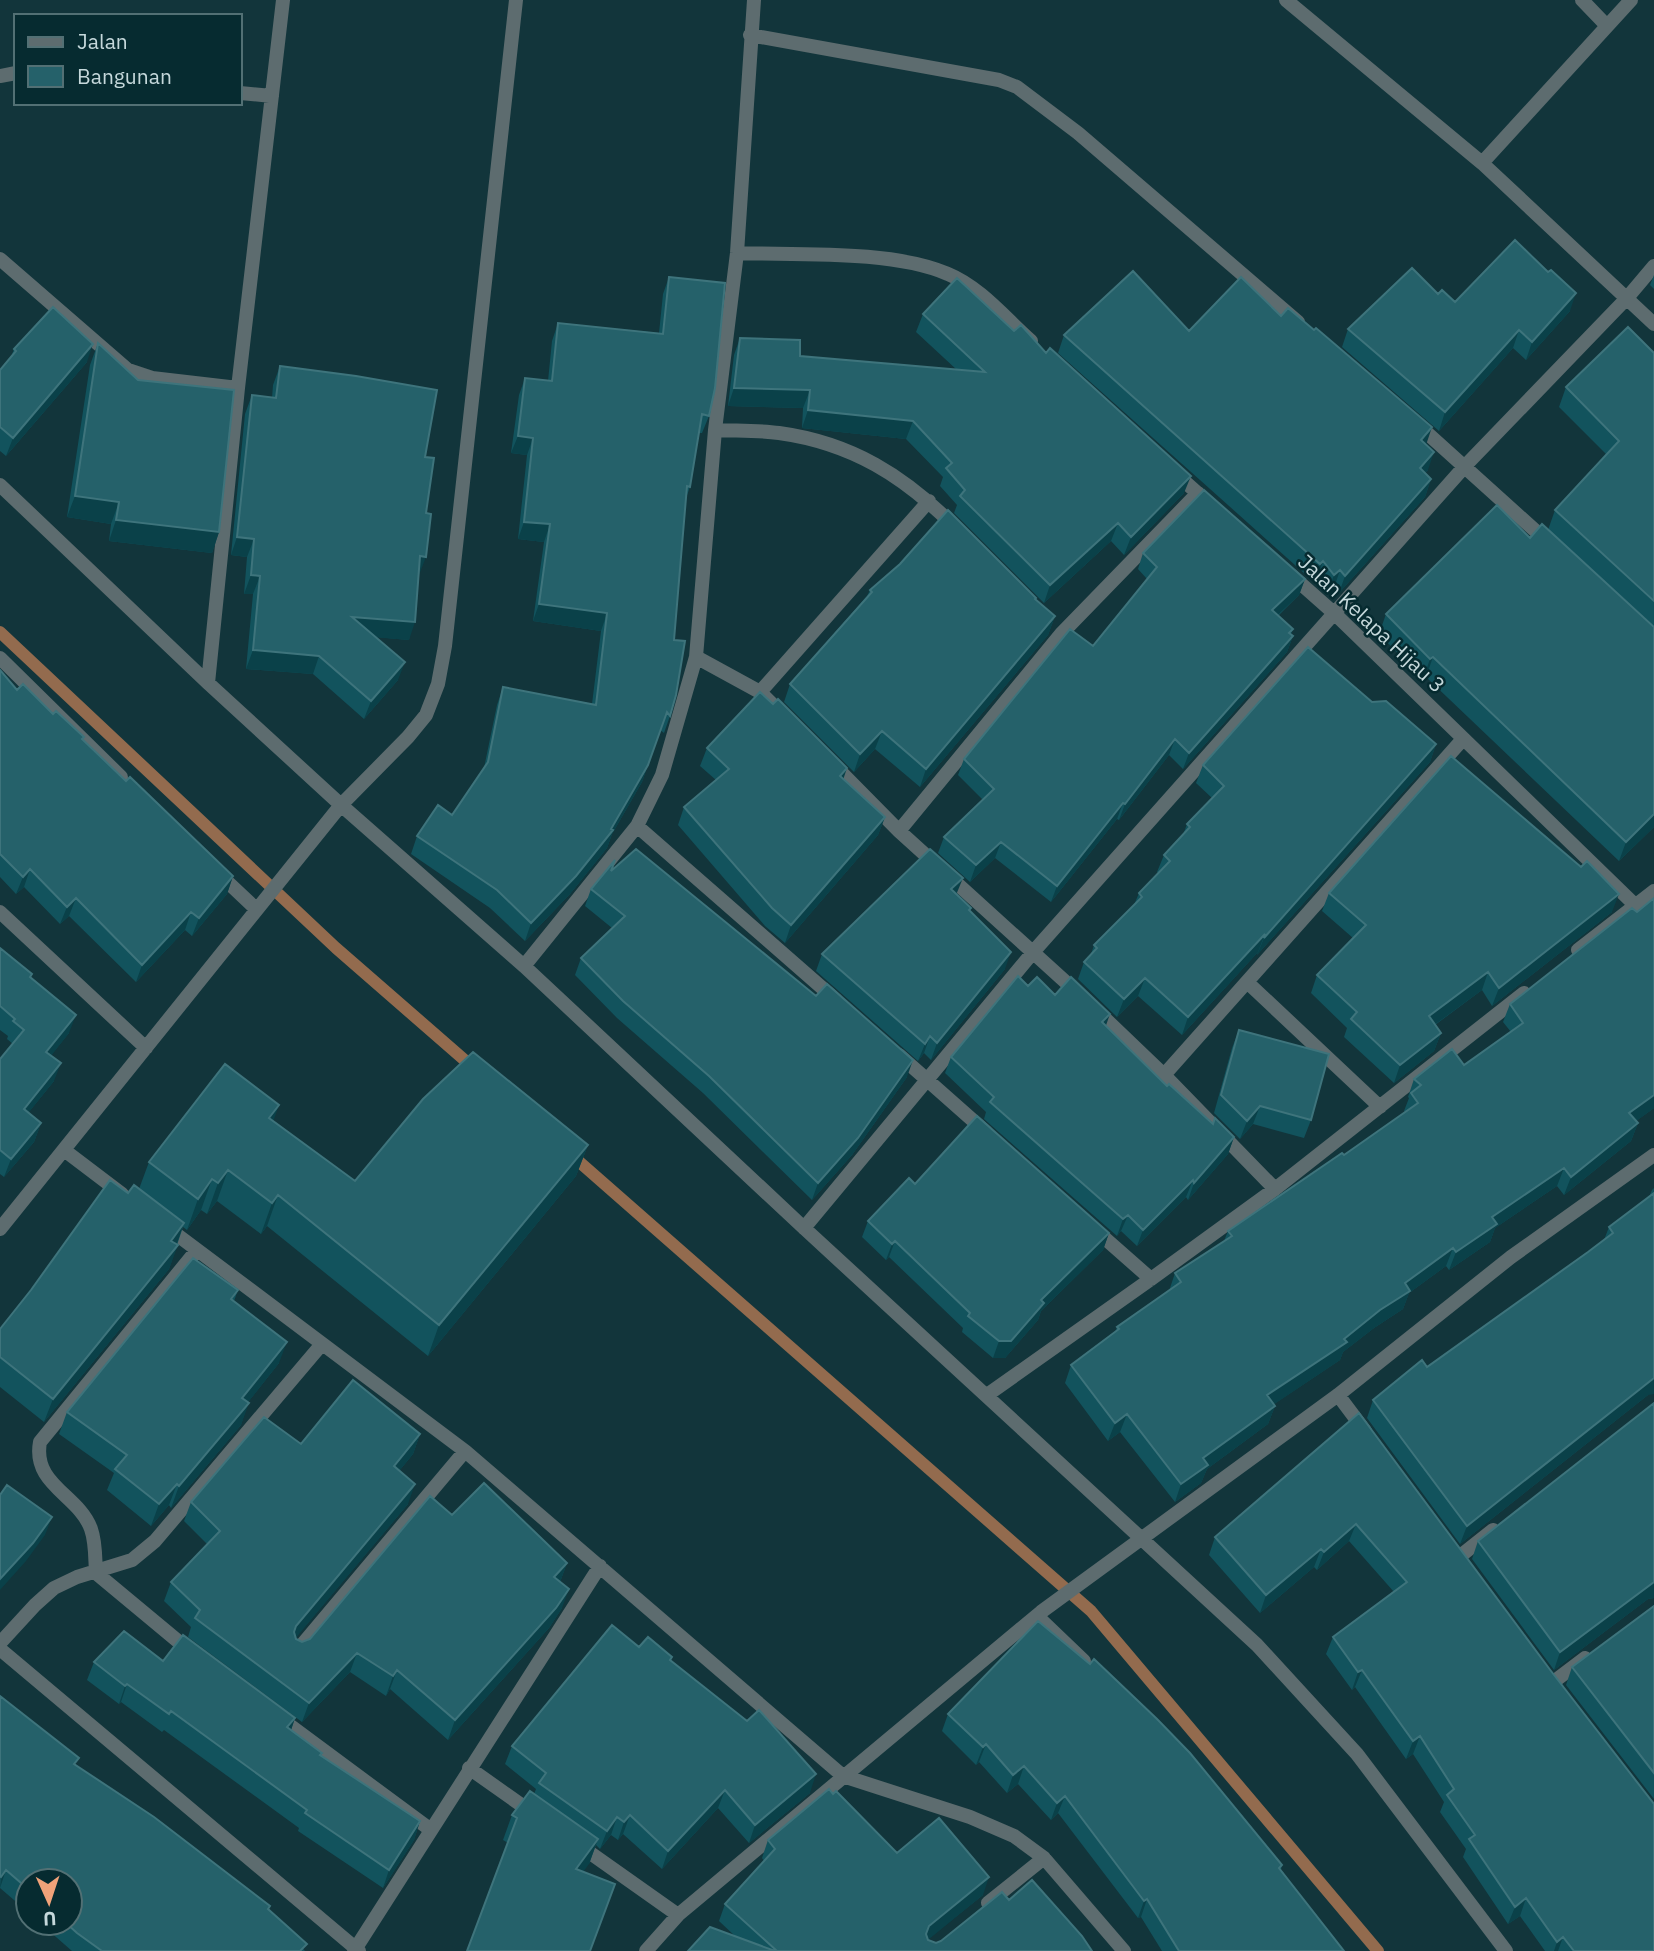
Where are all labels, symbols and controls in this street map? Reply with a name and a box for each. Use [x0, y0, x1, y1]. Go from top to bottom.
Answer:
legend [14, 14, 242, 105]
text: Jalan [77, 27, 128, 55]
text: Bangunan [77, 62, 172, 90]
street label: Jalan Kelapa Hijau 3 [1292, 548, 1452, 698]
north arrow [14, 1867, 84, 1937]
text: U [43, 1907, 57, 1931]

